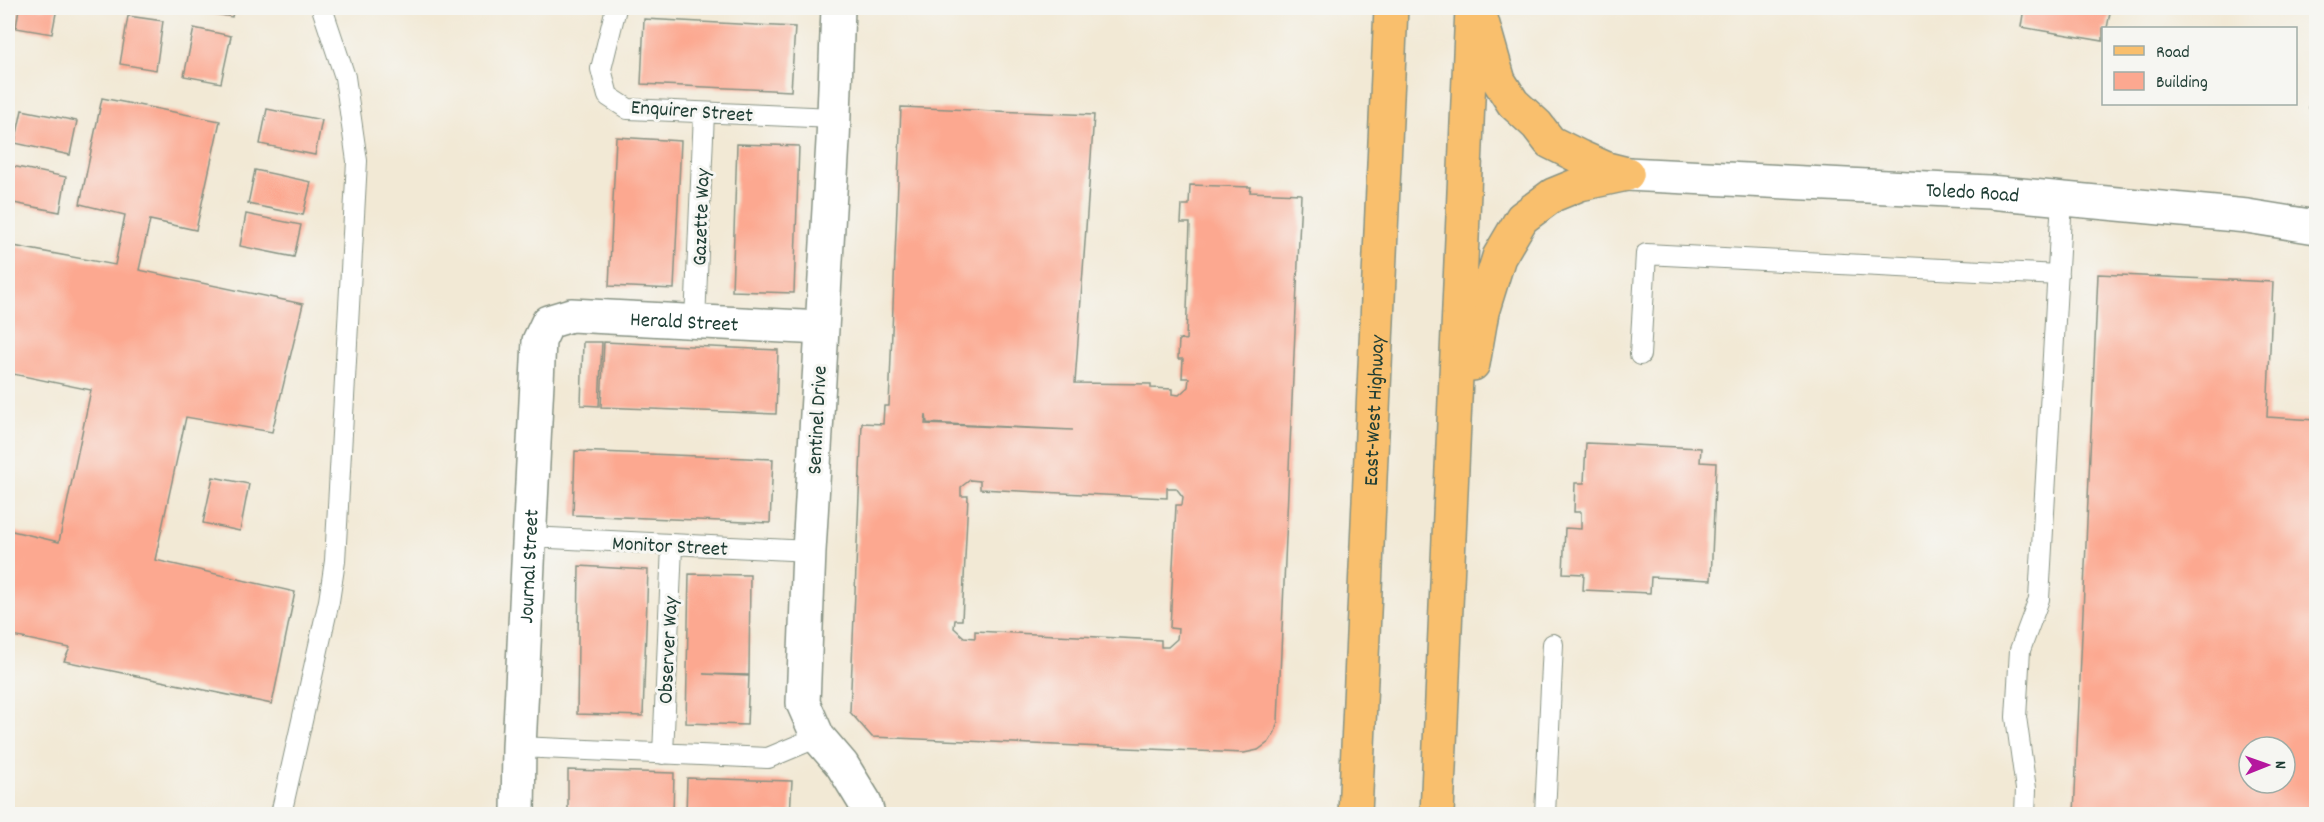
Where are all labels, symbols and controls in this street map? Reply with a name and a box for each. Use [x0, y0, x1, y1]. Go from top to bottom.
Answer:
legend [2102, 27, 2297, 105]
text: Road [2156, 41, 2190, 66]
text: Building [2156, 71, 2208, 96]
street label: Enquirer Street [630, 94, 754, 132]
street label: Gazette Way [686, 167, 720, 266]
street label: Toledo Road [1925, 177, 2020, 213]
street label: Herald Street [629, 306, 739, 342]
street label: East-West Highway [1358, 334, 1394, 487]
street label: Sentinel Drive [801, 365, 837, 475]
street label: Journal Street [513, 508, 549, 624]
street label: Monitor Street [611, 530, 729, 566]
street label: Observer Way [652, 595, 688, 705]
north arrow [2237, 735, 2297, 795]
text: N [2268, 761, 2291, 769]

